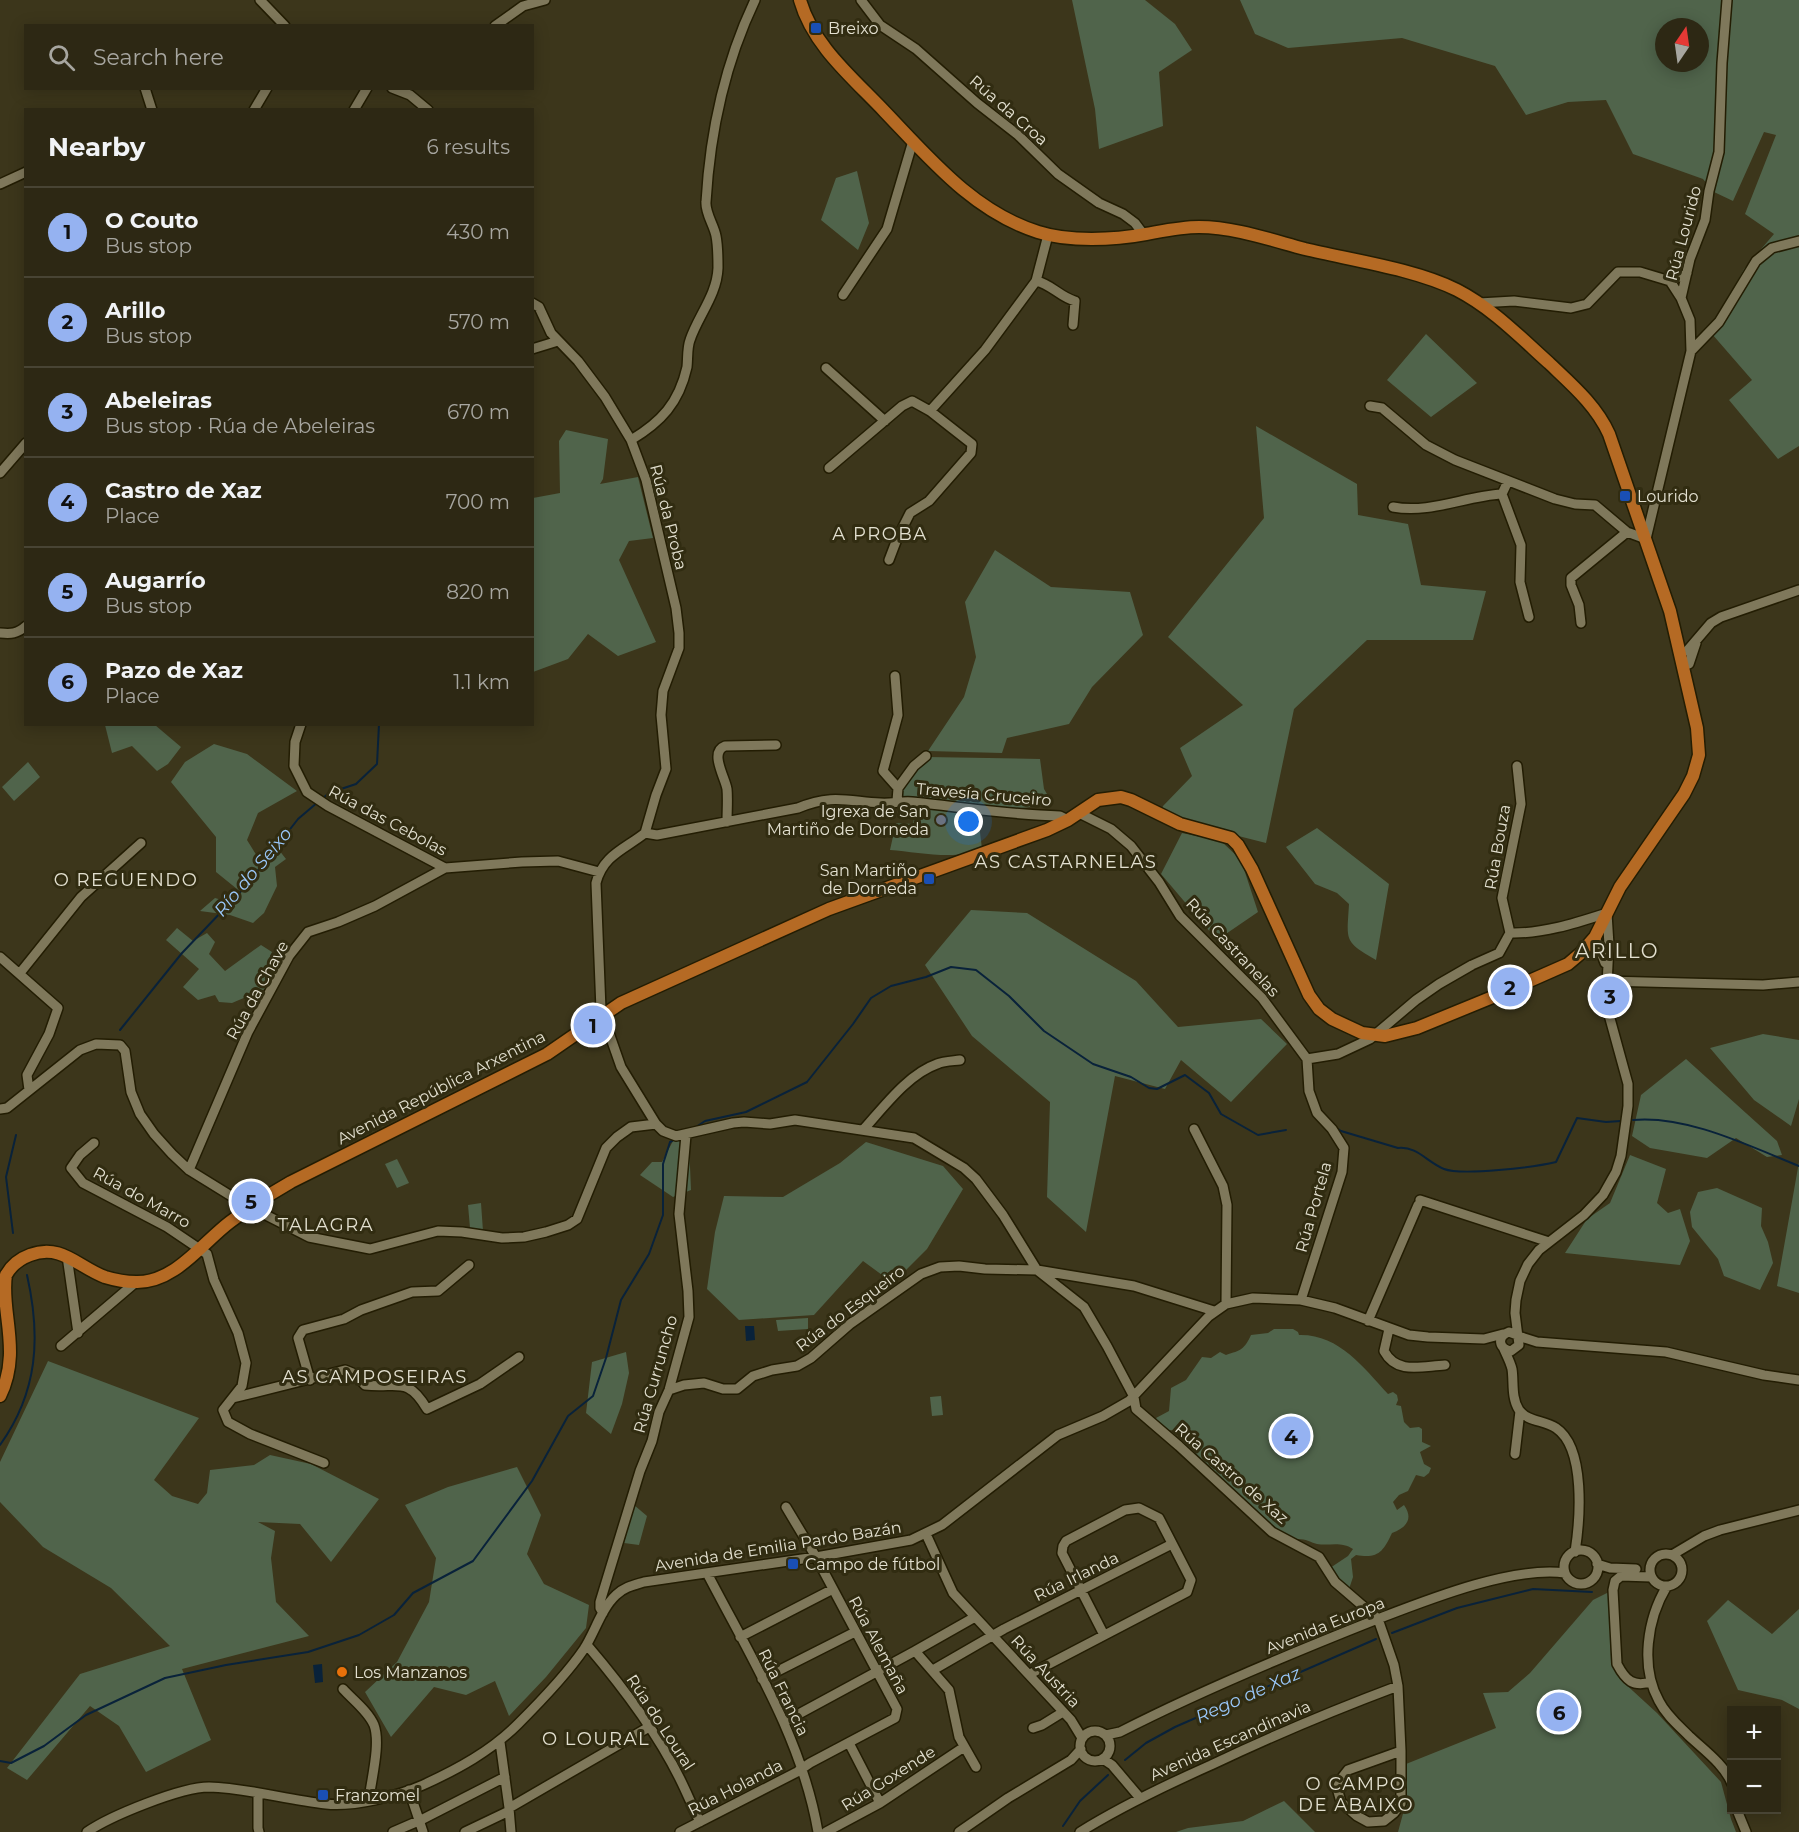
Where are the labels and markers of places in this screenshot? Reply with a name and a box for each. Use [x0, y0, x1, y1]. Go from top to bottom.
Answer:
place label: Breixo [828, 19, 879, 38]
marker: Breixo [809, 21, 823, 35]
place label: Lourido [1637, 487, 1699, 506]
marker: Lourido [1618, 489, 1632, 503]
place label: Igrexa de San Martiño de Dorneda [767, 802, 929, 839]
marker: Igrexa de San Martiño de Dorneda [934, 813, 948, 827]
place label: San Martiño de Dorneda [820, 861, 917, 898]
marker: San Martiño de Dorneda [922, 872, 936, 886]
pin: 2 [1490, 964, 1530, 1010]
pin: 3 [1590, 974, 1630, 1018]
pin: 1 [574, 1002, 612, 1048]
pin: 5 [232, 1178, 270, 1224]
pin: 4 [1272, 1414, 1310, 1458]
place label: Campo de fútbol [805, 1555, 940, 1574]
marker: Campo de fútbol [786, 1557, 800, 1571]
place label: Los Manzanos [354, 1663, 467, 1682]
marker: Los Manzanos [335, 1665, 349, 1679]
pin: 6 [1540, 1690, 1578, 1734]
place label: Franzomel [335, 1786, 420, 1805]
marker: Franzomel [316, 1788, 330, 1802]

